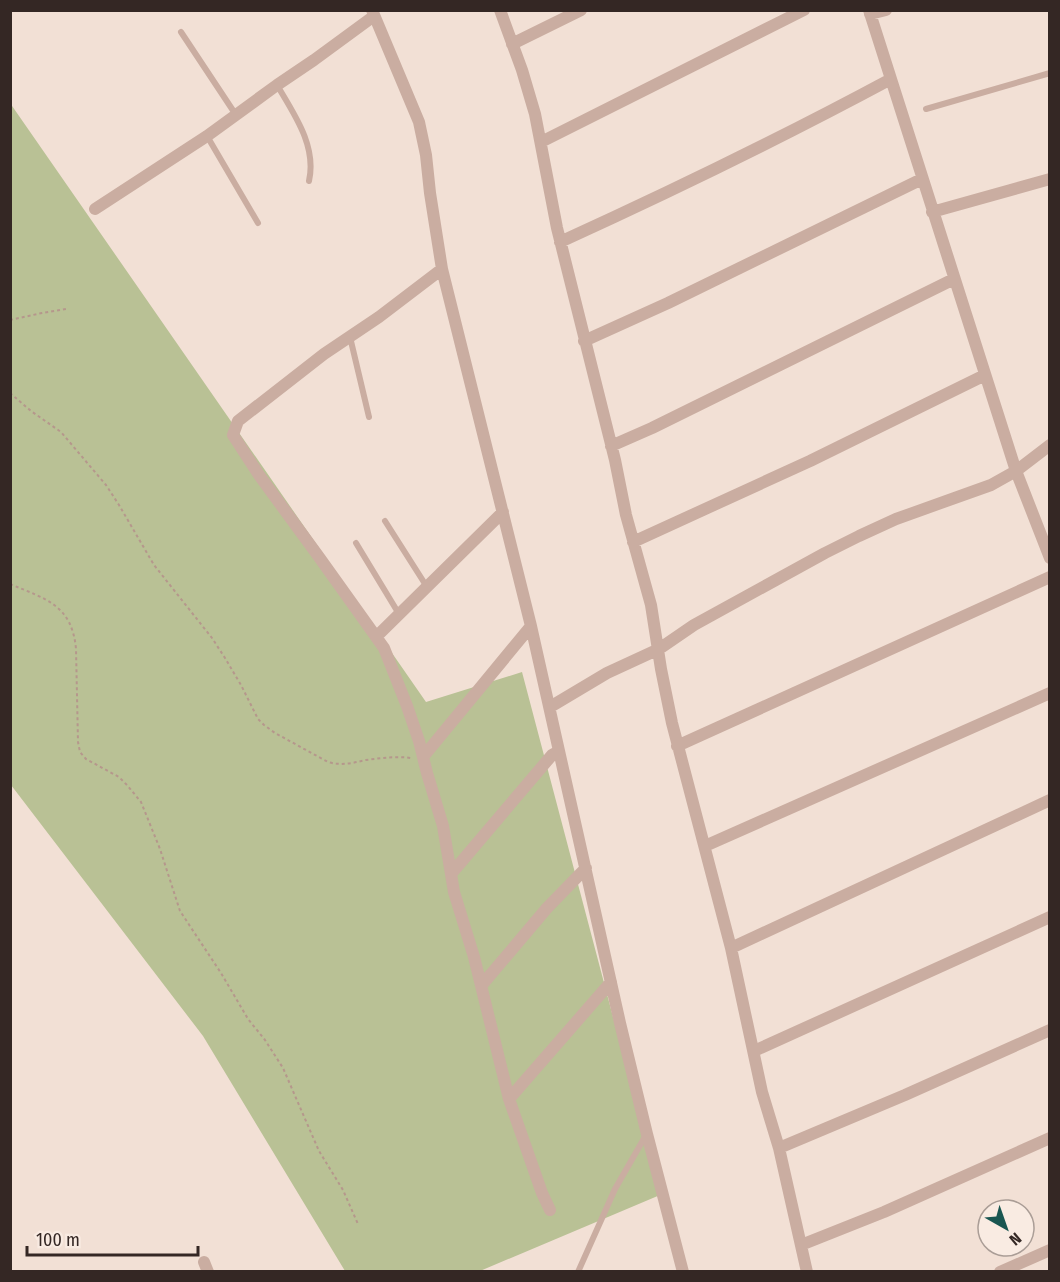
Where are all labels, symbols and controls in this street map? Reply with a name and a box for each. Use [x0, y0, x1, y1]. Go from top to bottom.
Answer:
north arrow [976, 1198, 1036, 1258]
scale bar [27, 1219, 198, 1257]
text: 100 m [36, 1229, 80, 1251]
text: N [1006, 1229, 1025, 1249]

